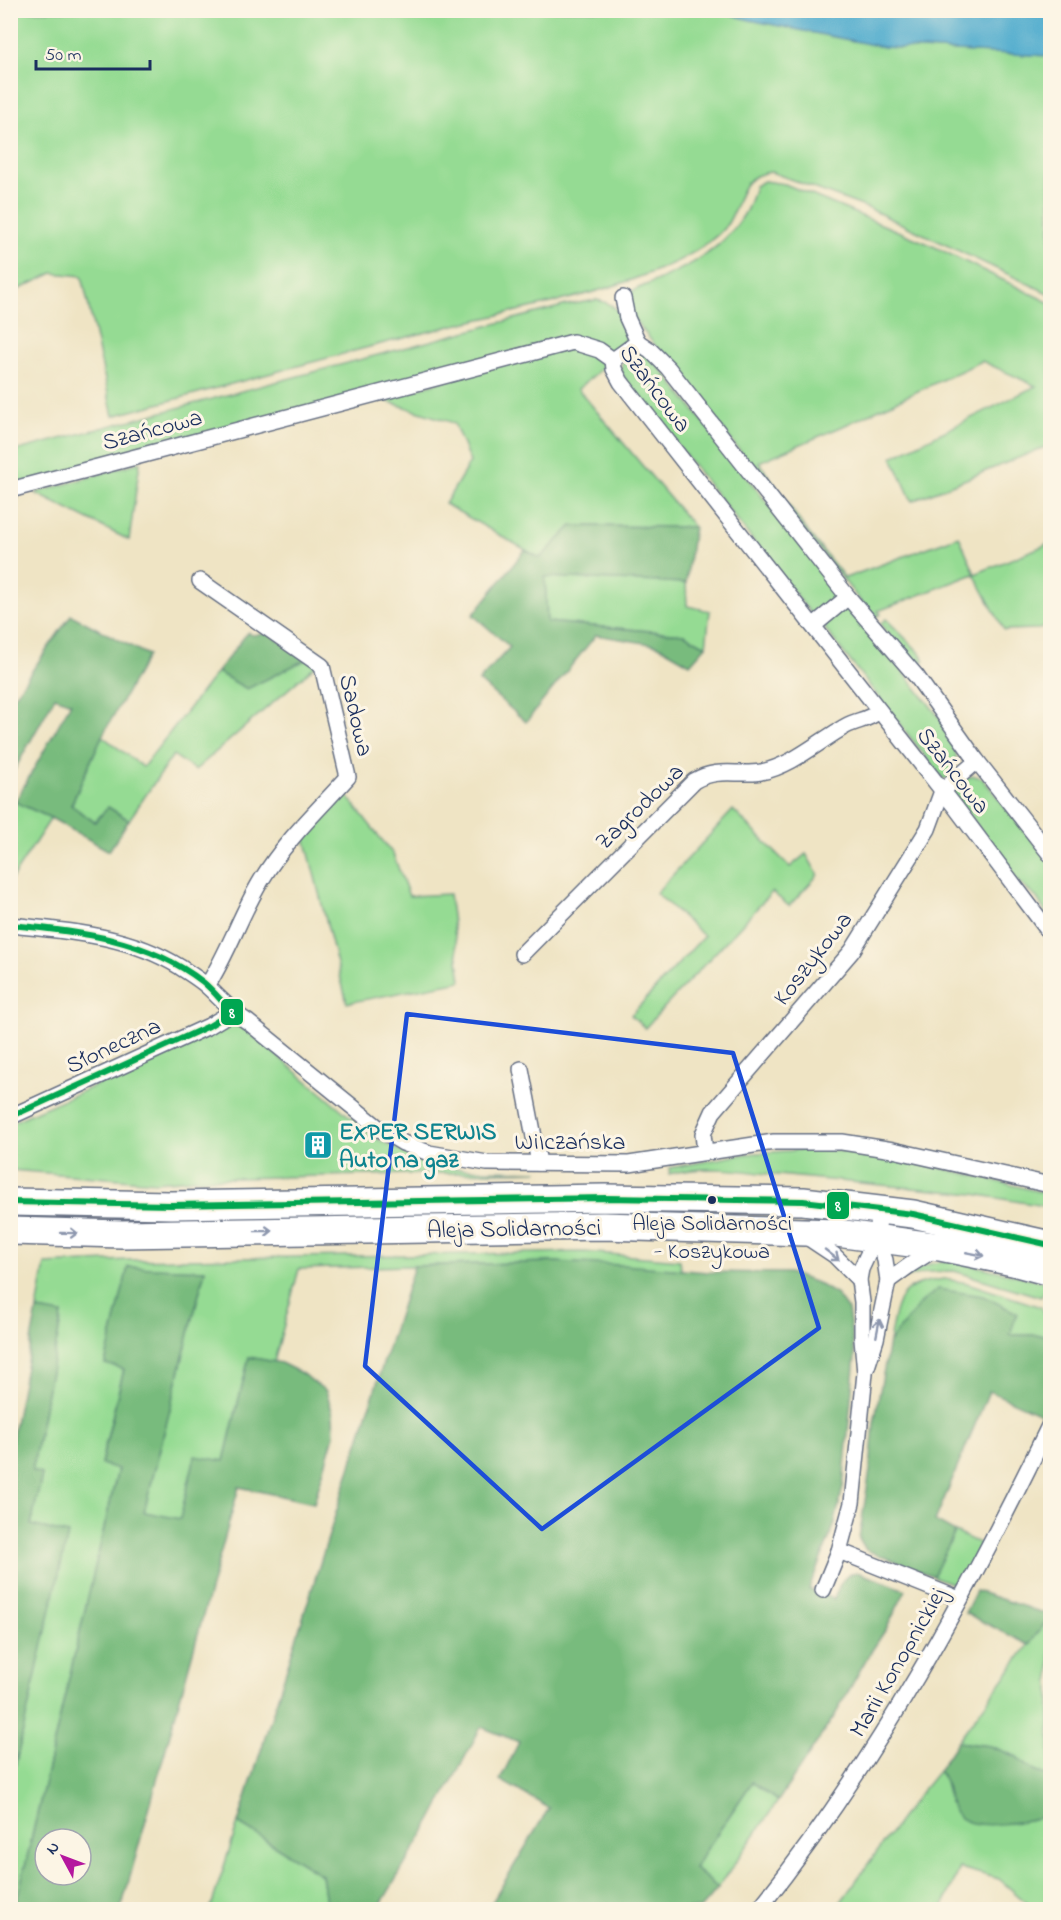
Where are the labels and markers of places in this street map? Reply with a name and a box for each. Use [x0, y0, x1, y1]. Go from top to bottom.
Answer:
place label: EXPER SERWIS Auto na gaz [339, 1116, 497, 1180]
building icon: EXPER SERWIS Auto na gaz [302, 1129, 334, 1161]
marker: Aleja Solidarności - Koszykowa [706, 1194, 718, 1206]
place label: Aleja Solidarności - Koszykowa [632, 1209, 792, 1270]

